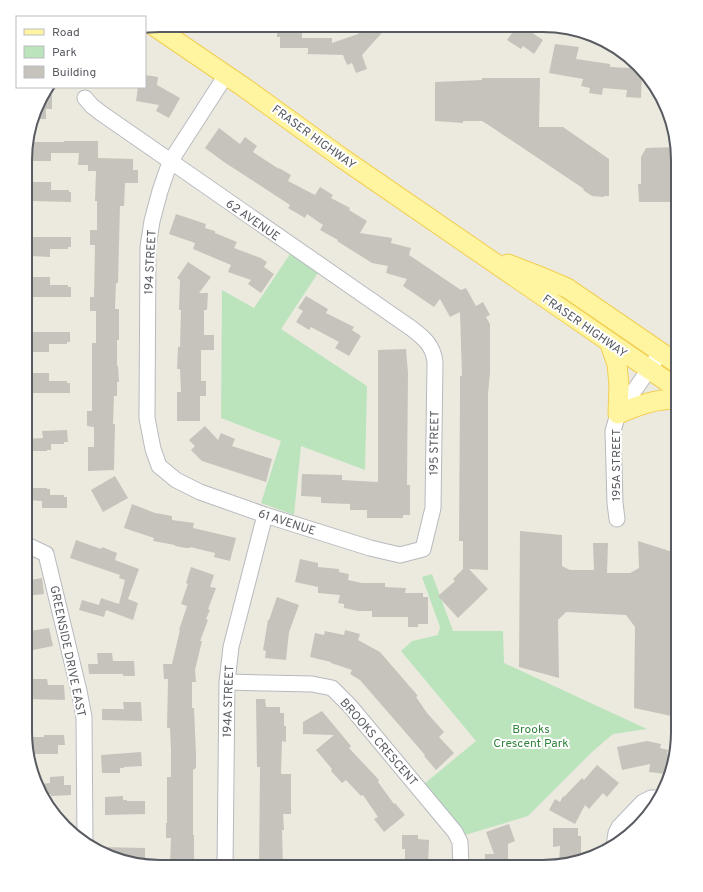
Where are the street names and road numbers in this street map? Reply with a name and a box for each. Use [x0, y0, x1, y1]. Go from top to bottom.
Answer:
street label: FRASER HIGHWAY [268, 102, 359, 174]
street label: 62 AVENUE [222, 196, 283, 245]
street label: 194 STREET [141, 229, 161, 295]
street label: FRASER HIGHWAY [539, 292, 630, 362]
street label: 195 STREET [426, 410, 444, 476]
street label: 195A STREET [609, 429, 625, 501]
street label: 61 AVENUE [256, 506, 318, 540]
street label: GREENSIDE DRIVE EAST [45, 584, 89, 718]
street label: 194A STREET [220, 665, 238, 738]
street label: BROOKS CRESCENT [336, 696, 421, 790]

